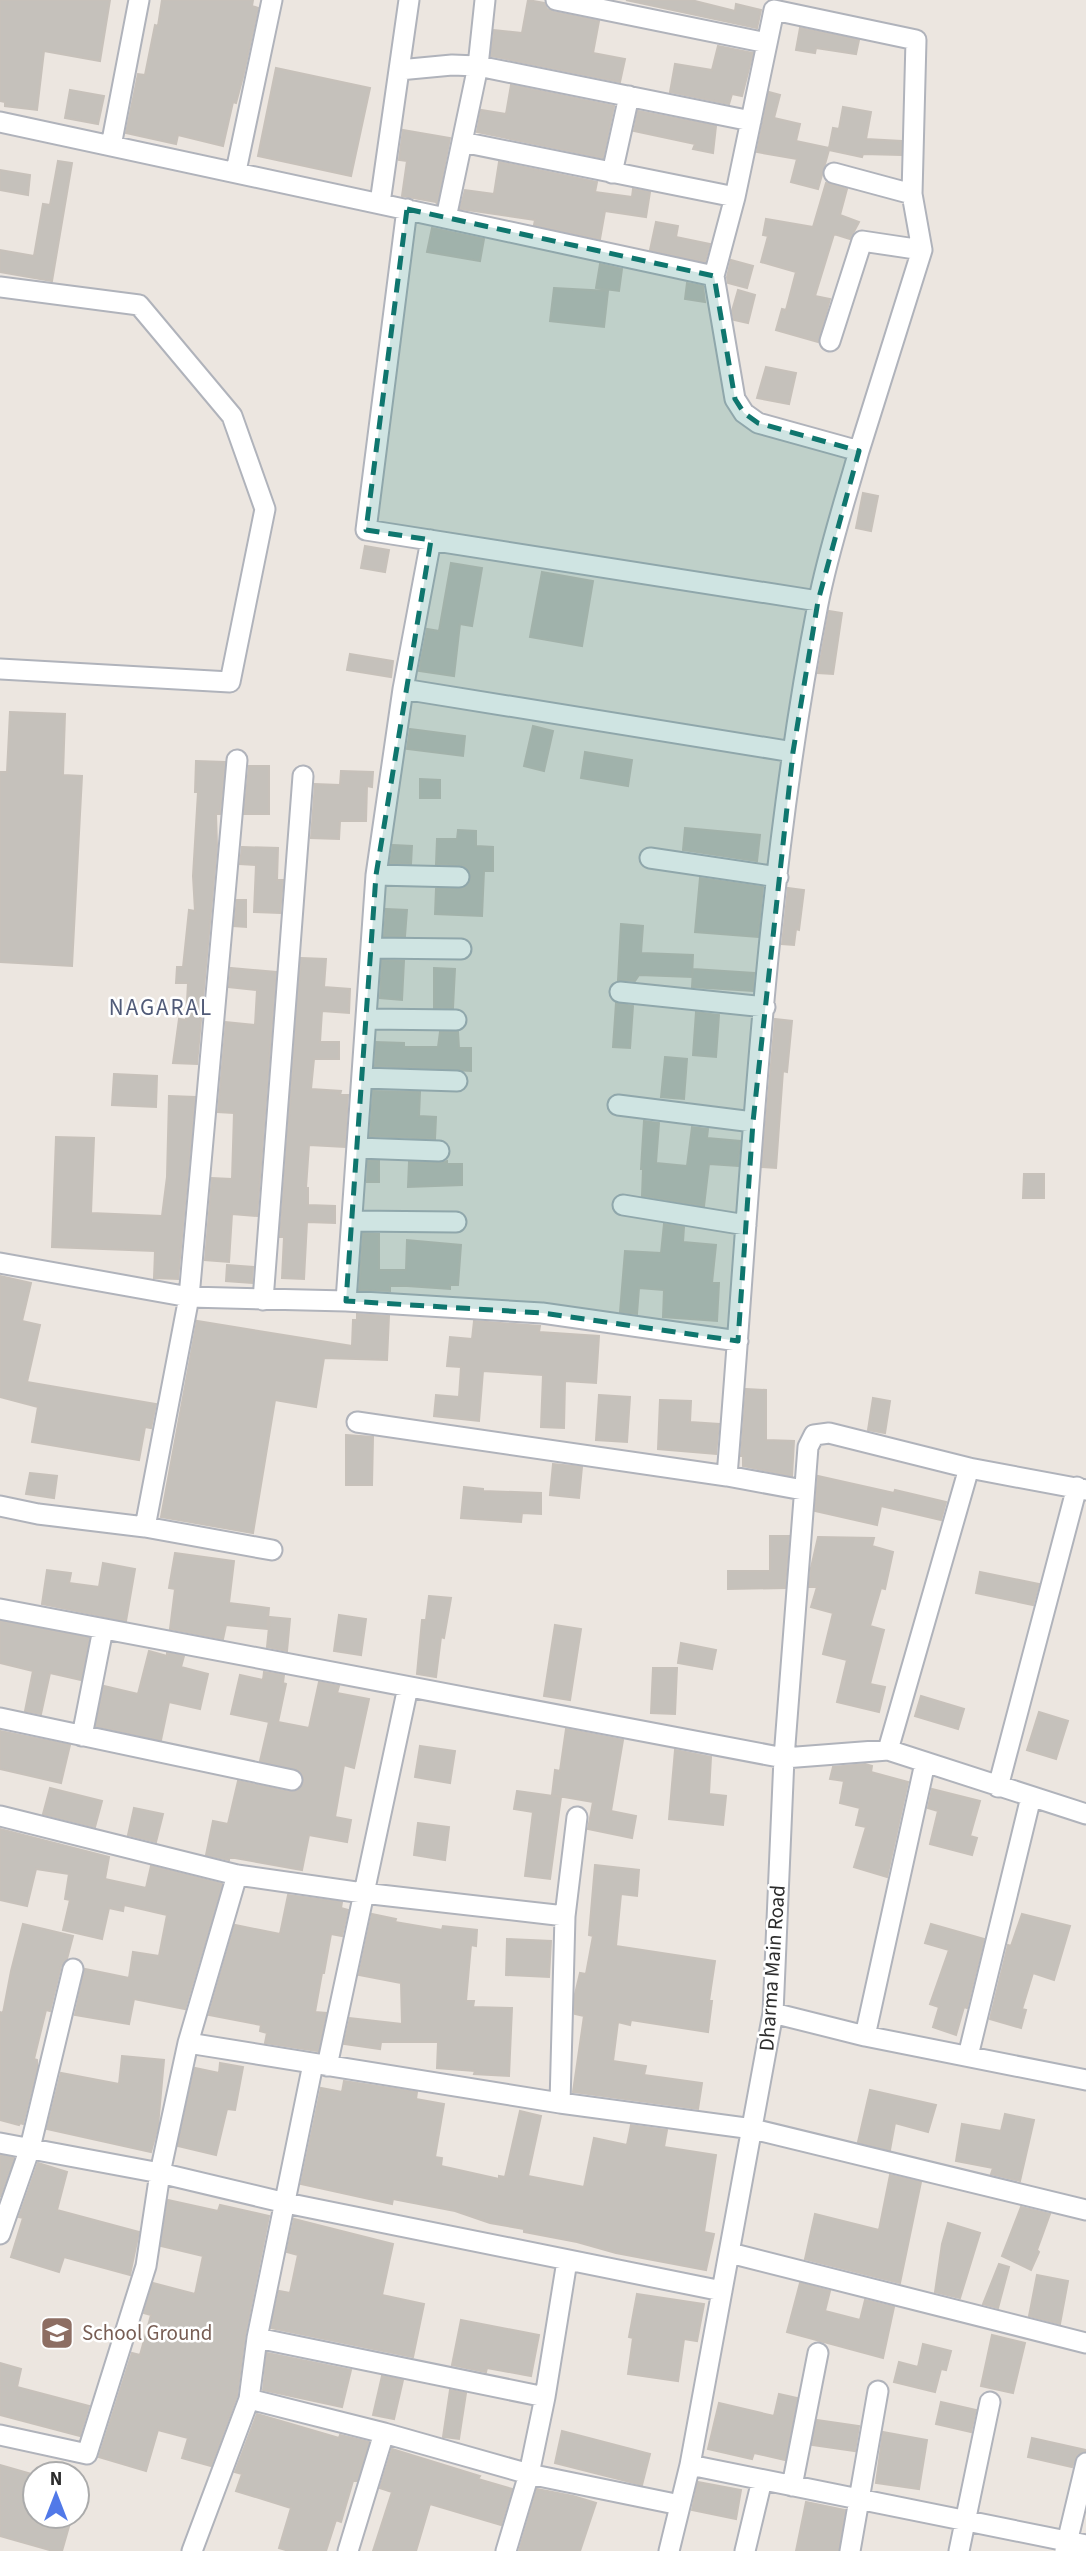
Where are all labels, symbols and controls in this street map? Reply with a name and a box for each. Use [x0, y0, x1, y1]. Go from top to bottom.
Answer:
district label: NAGARAL [109, 991, 213, 1024]
street label: Dharma Main Road [751, 1884, 793, 2052]
school or university icon: School Ground [38, 2314, 76, 2352]
place label: School Ground [82, 2318, 213, 2348]
north arrow [21, 2460, 91, 2530]
text: N [50, 2466, 62, 2493]

